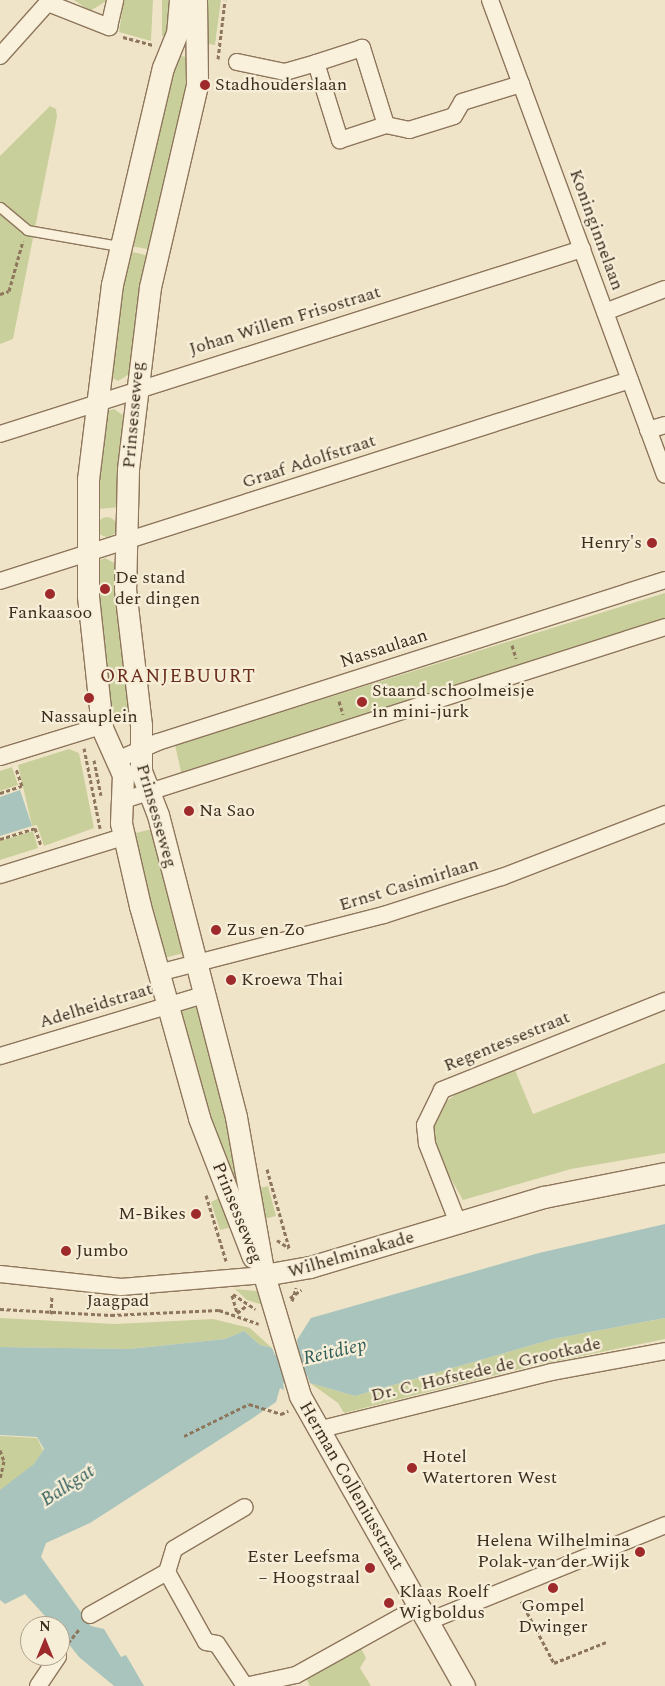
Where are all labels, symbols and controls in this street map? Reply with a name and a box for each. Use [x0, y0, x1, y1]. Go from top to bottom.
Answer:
place label: Stadhouderslaan [215, 74, 347, 96]
marker: Stadhouderslaan [199, 79, 211, 91]
street label: Koninginnelaan [564, 167, 628, 293]
street label: Johan Willem Frisostraat [187, 282, 383, 360]
street label: Prinsesseweg [119, 361, 149, 469]
street label: Graaf Adolfstraat [240, 430, 378, 494]
place label: Henry's [580, 532, 642, 554]
marker: Henry's [646, 537, 658, 549]
place label: De stand der dingen [115, 568, 200, 610]
marker: De stand der dingen [99, 583, 111, 595]
marker: Fankaasoo [44, 588, 56, 600]
place label: Fankaasoo [8, 602, 92, 624]
street label: Nassaulaan [338, 625, 430, 673]
district label: ORANJEBUURT [99, 666, 257, 688]
place label: Staand schoolmeisje in mini-jurk [372, 681, 534, 724]
marker: Nassauplein [83, 692, 95, 704]
marker: Staand schoolmeisje in mini-jurk [356, 696, 368, 708]
place label: Nassauplein [40, 706, 138, 728]
street label: Prinsesseweg [131, 761, 181, 871]
place label: Na Sao [199, 800, 255, 822]
marker: Na Sao [183, 805, 195, 817]
street label: Ernst Casimirlaan [337, 854, 481, 916]
place label: Zus en Zo [226, 919, 305, 941]
marker: Zus en Zo [210, 924, 222, 936]
place label: Kroewa Thai [241, 969, 343, 991]
marker: Kroewa Thai [225, 974, 237, 986]
street label: Adelheidstraat [37, 978, 155, 1034]
street label: Regentessestraat [441, 1007, 573, 1077]
street label: Prinsesseweg [207, 1159, 267, 1267]
place label: M-Bikes [118, 1203, 186, 1225]
marker: M-Bikes [190, 1208, 202, 1220]
street label: Wilhelminakade [285, 1227, 417, 1283]
place label: Jumbo [76, 1240, 128, 1262]
marker: Jumbo [60, 1245, 72, 1257]
street label: Jaagpad [87, 1290, 149, 1312]
street label: Dr. C. Hofstede de Grootkade [369, 1333, 603, 1407]
water label: Reitdiep [301, 1334, 369, 1370]
street label: Herman Colleniusstraat [294, 1398, 408, 1574]
place label: Hotel Watertoren West [422, 1447, 557, 1490]
water label: Balkgat [37, 1460, 99, 1512]
marker: Hotel Watertoren West [406, 1462, 418, 1474]
place label: Helena Wilhelmina Polak-van der Wijk [476, 1531, 630, 1574]
marker: Helena Wilhelmina Polak-van der Wijk [634, 1546, 646, 1558]
place label: Ester Leefsma – Hoogstraal [247, 1547, 360, 1590]
marker: Ester Leefsma – Hoogstraal [364, 1562, 376, 1574]
place label: Klaas Roelf Wigboldus [399, 1582, 489, 1625]
marker: Gompel Dwinger [547, 1582, 559, 1594]
place label: Gompel Dwinger [518, 1596, 588, 1638]
marker: Klaas Roelf Wigboldus [383, 1597, 395, 1609]
north arrow [20, 1616, 70, 1666]
text: N [39, 1616, 51, 1637]

